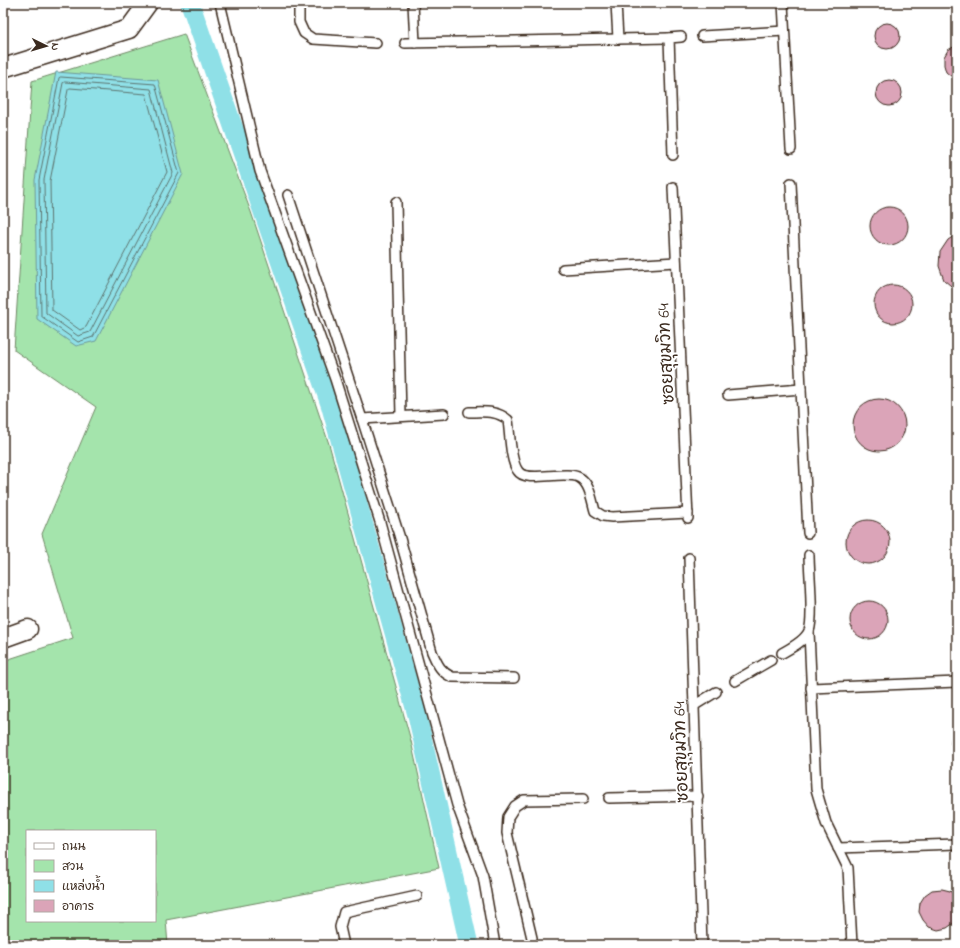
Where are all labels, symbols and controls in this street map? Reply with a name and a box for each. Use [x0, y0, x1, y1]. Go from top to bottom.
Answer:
north arrow [26, 26, 66, 66]
text: N [47, 42, 63, 51]
street label: ซอยสุขุมวิท 64 [651, 303, 682, 405]
street label: ซอยสุขุมวิท 64 [667, 701, 696, 803]
legend [26, 830, 156, 922]
text: ถนน [62, 838, 86, 856]
text: สวน [62, 858, 83, 876]
text: แหล่งน้ำ [62, 875, 105, 896]
text: อาคาร [62, 898, 94, 916]

